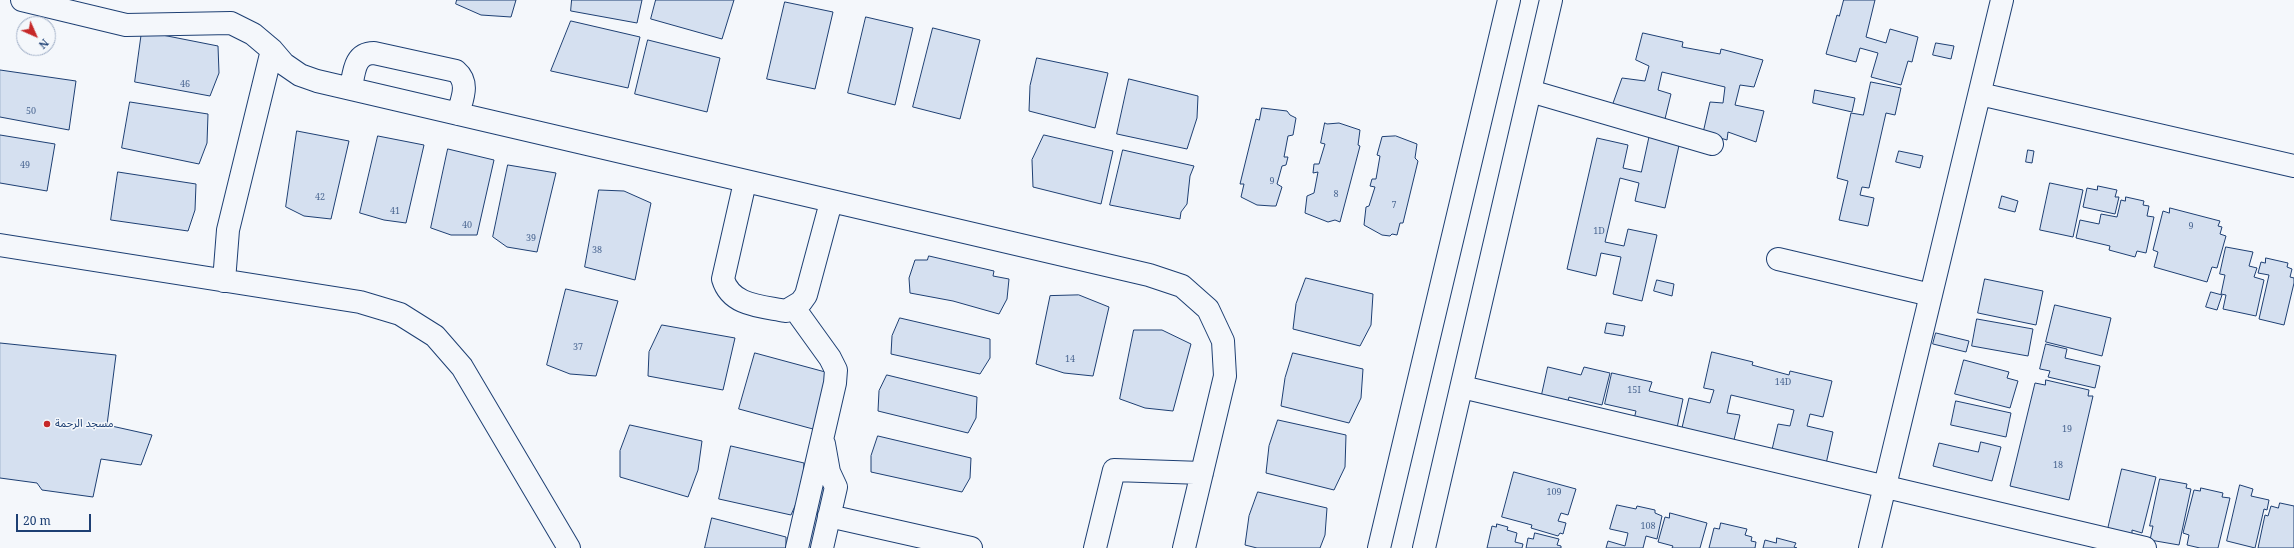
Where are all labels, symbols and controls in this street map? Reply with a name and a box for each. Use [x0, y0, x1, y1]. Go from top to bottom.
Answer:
north arrow [16, 16, 56, 56]
text: N [36, 36, 53, 52]
house number: 46 [180, 79, 190, 89]
house number: 50 [26, 106, 36, 116]
house number: 49 [20, 160, 30, 170]
house number: 9 [1269, 176, 1275, 186]
house number: 8 [1333, 189, 1339, 199]
house number: 42 [315, 192, 325, 202]
house number: 7 [1391, 200, 1397, 210]
house number: 41 [390, 206, 400, 216]
house number: 40 [462, 220, 472, 230]
house number: 9 [2188, 221, 2194, 231]
house number: 1D [1593, 226, 1605, 236]
house number: 39 [526, 233, 536, 243]
house number: 38 [592, 245, 602, 255]
house number: 37 [573, 342, 583, 352]
house number: 14 [1065, 354, 1075, 364]
house number: 14D [1775, 377, 1791, 387]
house number: 15I [1627, 385, 1641, 395]
place label: مسجد الرحمة [55, 417, 113, 431]
marker: مسجد الرحمة [42, 419, 52, 429]
house number: 19 [2062, 424, 2072, 434]
house number: 18 [2053, 460, 2063, 470]
house number: 109 [1546, 487, 1562, 497]
scale bar [18, 506, 93, 532]
text: 20 m [23, 512, 51, 529]
house number: 108 [1640, 521, 1656, 531]

